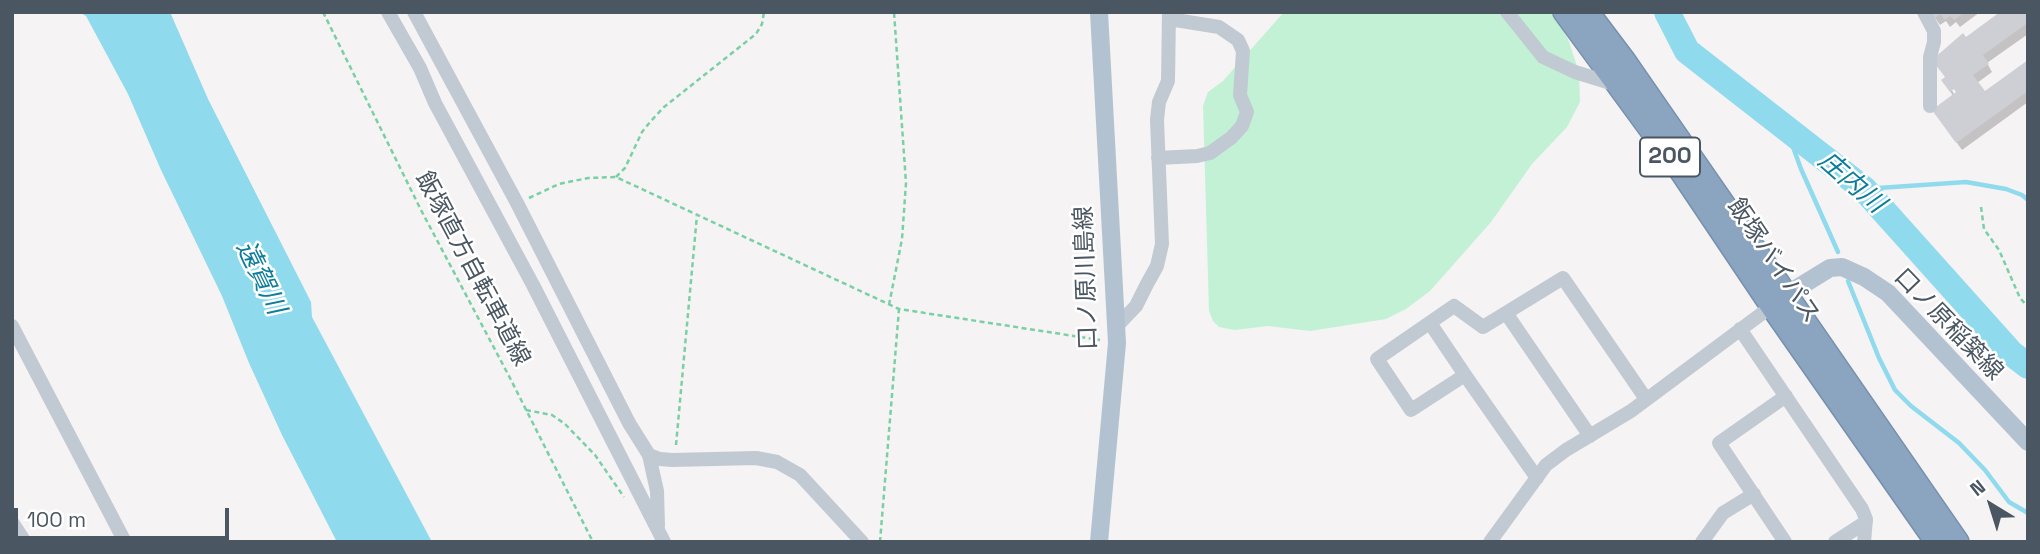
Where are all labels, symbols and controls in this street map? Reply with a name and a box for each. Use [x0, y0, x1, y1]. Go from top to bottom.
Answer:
road number: 200 [1640, 138, 1700, 176]
water label: 庄内川 [1811, 146, 1891, 220]
street label: 飯塚直方自転車道線 [409, 167, 535, 371]
street label: 飯塚バイパス [1721, 193, 1825, 329]
street label: 口ノ原川島線 [1070, 206, 1104, 350]
water label: 遠賀川 [229, 236, 291, 320]
street label: 口ノ原稲築線 [1888, 263, 2008, 387]
north arrow [1956, 470, 2026, 540]
text: N [1965, 474, 1990, 502]
scale bar [18, 494, 233, 538]
text: 100 m [27, 506, 86, 533]

